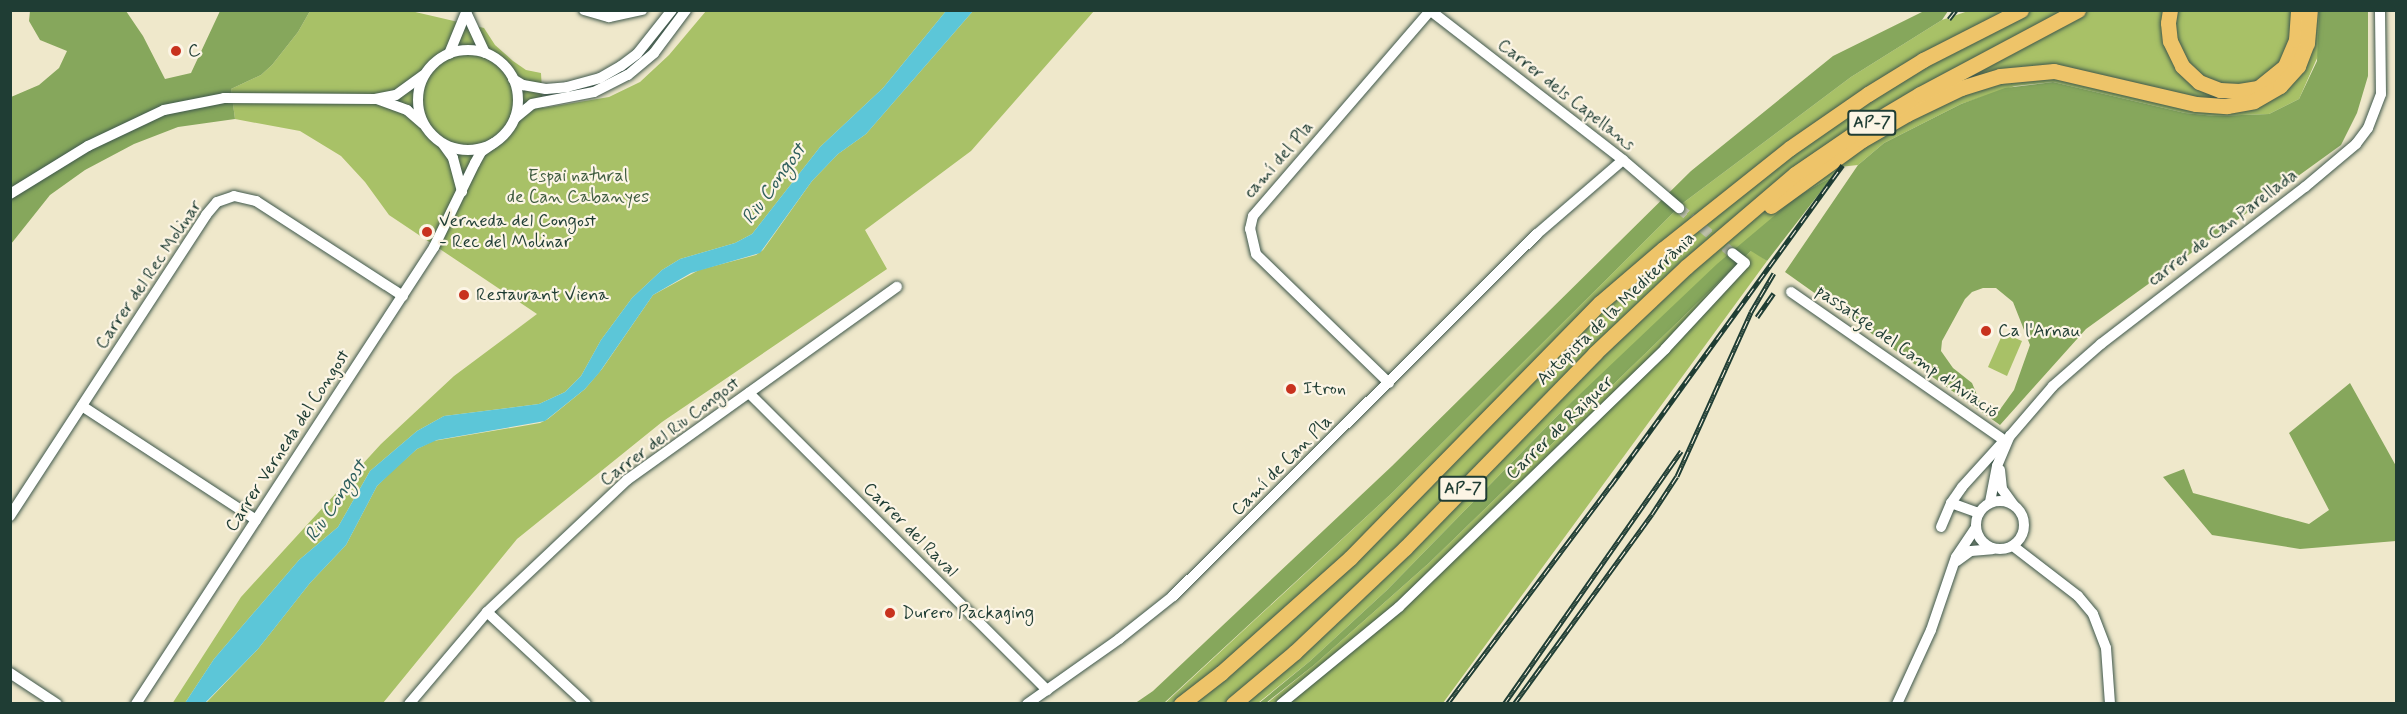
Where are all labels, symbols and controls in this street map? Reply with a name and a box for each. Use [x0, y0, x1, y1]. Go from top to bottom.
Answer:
street label: Carrer dels Capellans [1494, 35, 1638, 155]
place label: C [188, 40, 201, 62]
marker: C [169, 44, 183, 58]
road number: AP-7 [1846, 110, 1898, 136]
street label: camí del Pla [1240, 117, 1318, 203]
water label: Riu Congost [737, 139, 811, 229]
street label: carrer de Can Parellada [2143, 164, 2303, 292]
park label: Espai natural de Can Cabanyes [508, 166, 648, 208]
street label: Carrer del Rec Molinar [91, 196, 207, 354]
place label: Verneda del Congost - Rec del Molinar [439, 211, 597, 254]
marker: Verneda del Congost - Rec del Molinar [420, 225, 434, 239]
street label: Autopista de la Mediterrània [1532, 227, 1700, 391]
street label: passatge del Camp d'Aviació [1812, 281, 2002, 423]
place label: Restaurant Viena [476, 284, 609, 306]
marker: Restaurant Viena [457, 288, 471, 302]
place label: Ca l'Arnau [1998, 320, 2080, 342]
marker: Ca l'Arnau [1979, 324, 1993, 338]
street label: Carrer Verneda del Congost [220, 344, 356, 538]
street label: Carrer del Riu Congost [596, 372, 744, 492]
street label: Carrer de Raiguer [1502, 372, 1618, 484]
place label: Itron [1303, 378, 1346, 400]
marker: Itron [1284, 382, 1298, 396]
street label: Camí de Can Pla [1228, 412, 1336, 520]
water label: Riu Congost [300, 455, 372, 547]
road number: AP-7 [1438, 476, 1488, 502]
street label: Carrer del Raval [858, 478, 962, 582]
place label: Durero Packaging [902, 602, 1034, 624]
marker: Durero Packaging [883, 606, 897, 620]

